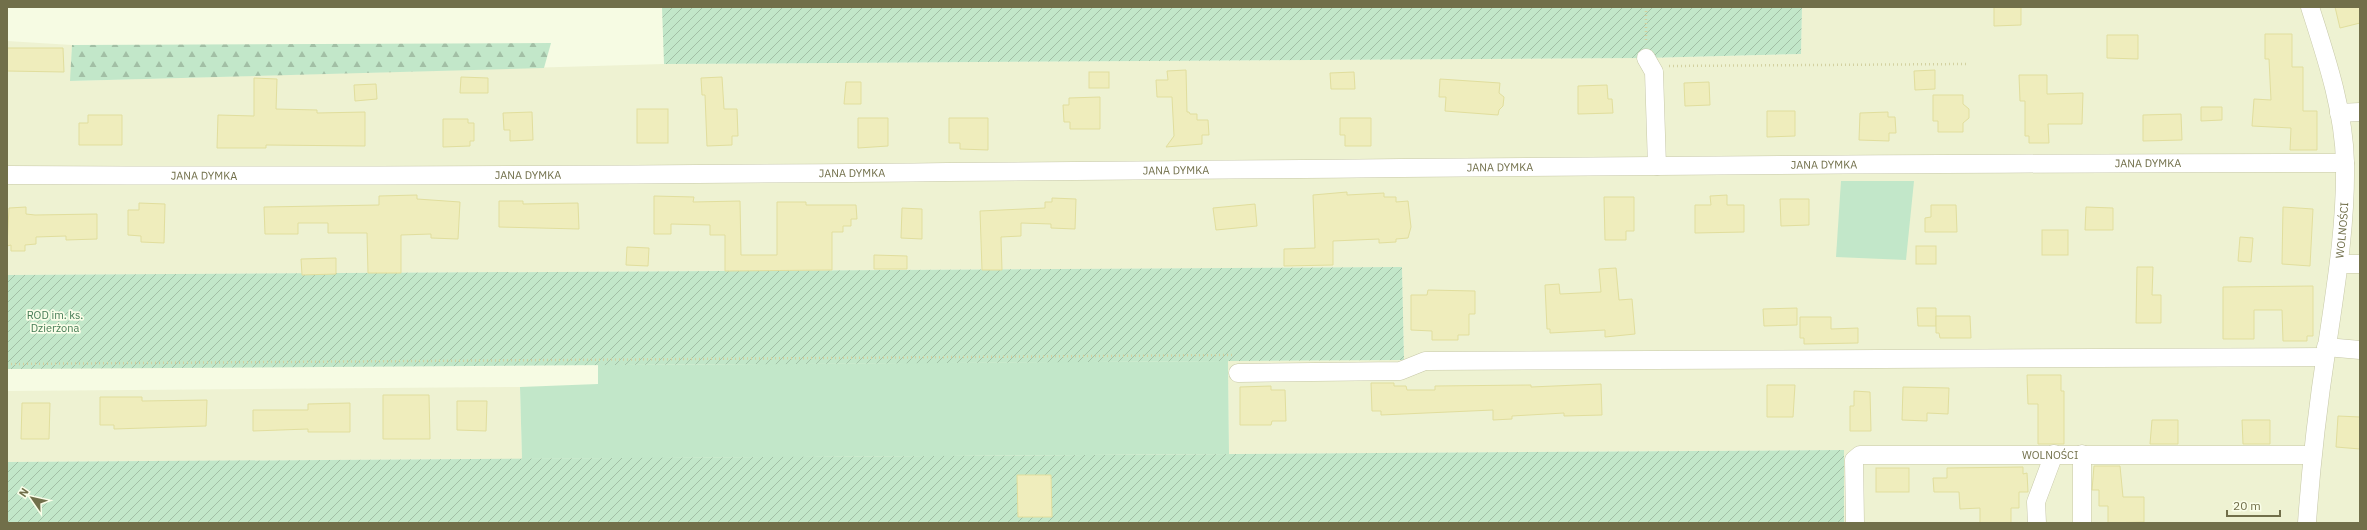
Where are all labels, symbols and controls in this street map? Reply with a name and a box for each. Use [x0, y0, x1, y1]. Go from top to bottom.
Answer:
street label: JANA DYMKA [2115, 156, 2181, 170]
street label: JANA DYMKA [1791, 157, 1857, 172]
street label: JANA DYMKA [1467, 160, 1533, 174]
street label: JANA DYMKA [1143, 163, 1209, 177]
street label: JANA DYMKA [819, 166, 885, 180]
street label: JANA DYMKA [495, 168, 561, 182]
street label: JANA DYMKA [171, 169, 237, 183]
street label: WOLNOŚCI [2332, 202, 2351, 259]
park label: ROD im. ks. Dzierżona [27, 308, 83, 335]
street label: WOLNOŚCI [2022, 448, 2078, 462]
north arrow [12, 478, 52, 518]
text: N [16, 485, 32, 500]
scale bar [2227, 492, 2280, 518]
text: 20 m [2233, 498, 2261, 513]

